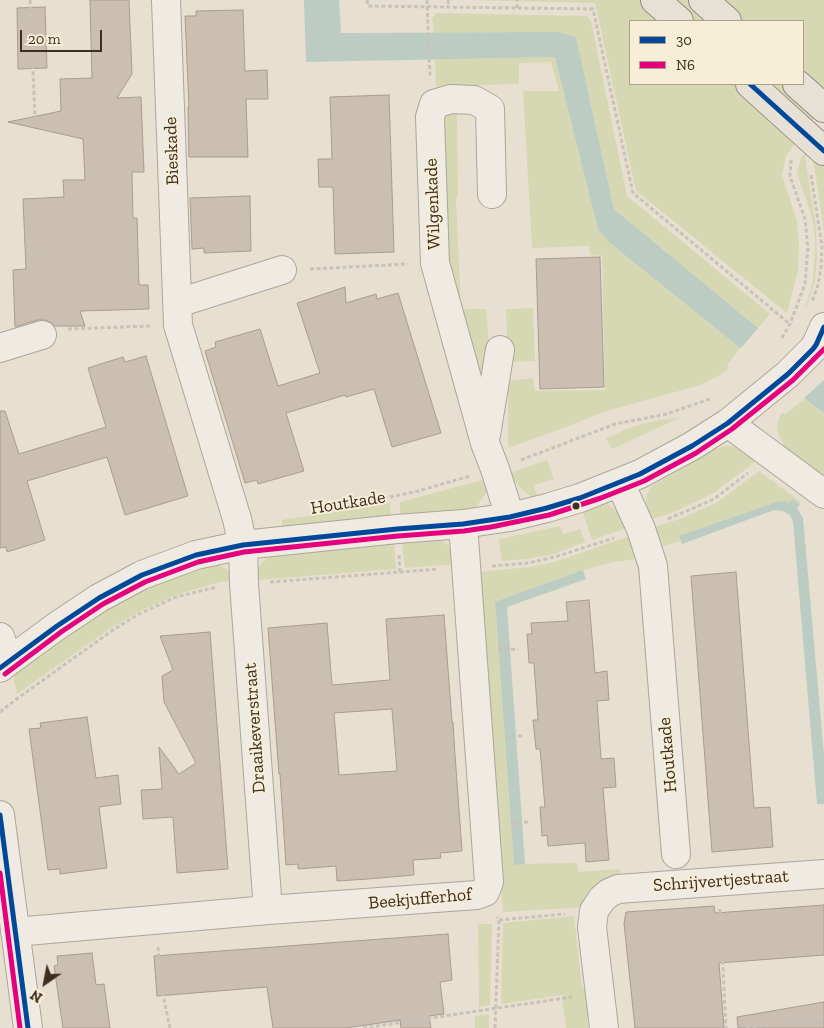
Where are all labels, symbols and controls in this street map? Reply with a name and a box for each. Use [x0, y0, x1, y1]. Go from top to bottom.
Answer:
scale bar [22, 20, 105, 52]
legend [629, 20, 804, 85]
text: 20 m [28, 30, 61, 48]
text: 30 [676, 31, 692, 49]
text: N6 [676, 56, 695, 74]
street label: Bieskade [160, 116, 184, 186]
street label: Wilgenkade [421, 158, 445, 250]
street label: Houtkade [309, 486, 387, 520]
unlabelled marker [571, 501, 581, 511]
street label: Draaikeverstraat [240, 662, 270, 794]
street label: Houtkade [654, 716, 682, 794]
street label: Schrijvertjestraat [652, 865, 790, 897]
street label: Beekjufferhof [367, 884, 473, 914]
north arrow [20, 958, 70, 1008]
text: N [27, 986, 46, 1006]

